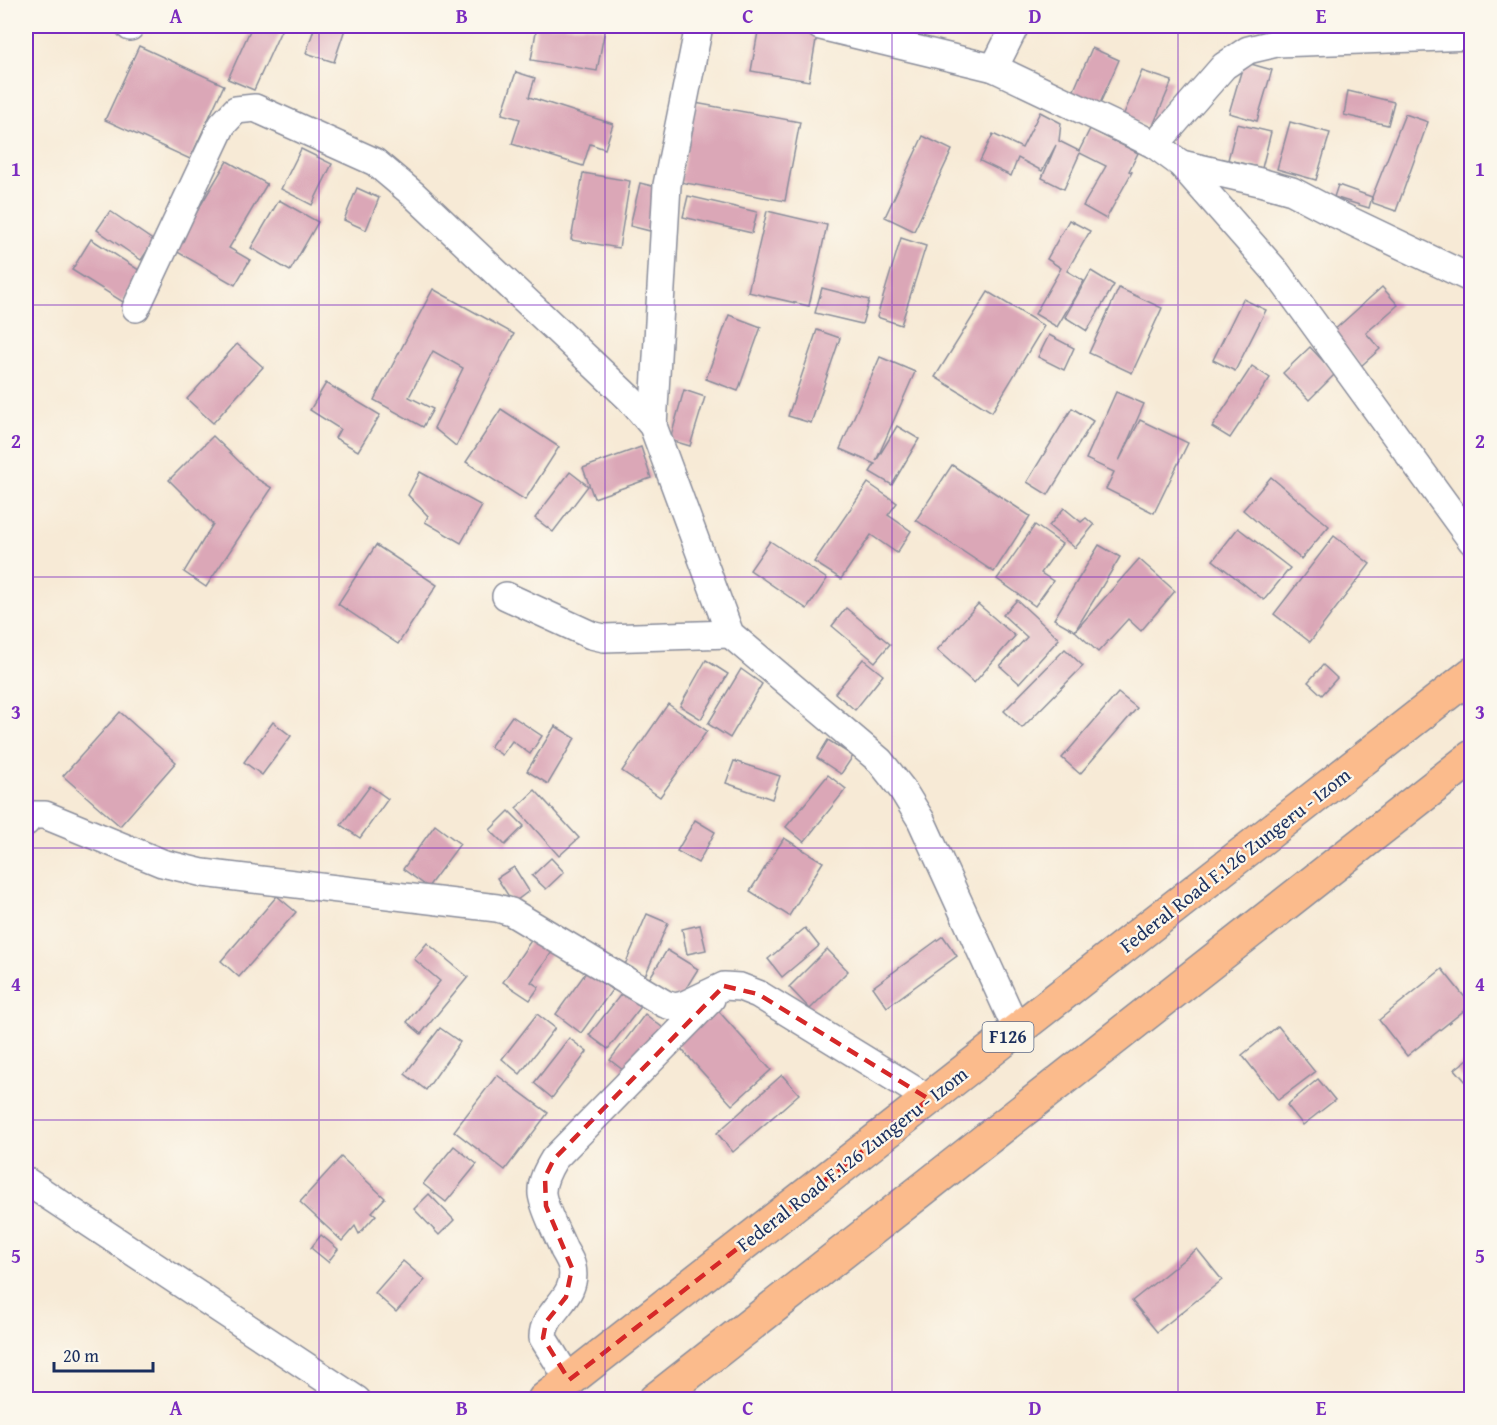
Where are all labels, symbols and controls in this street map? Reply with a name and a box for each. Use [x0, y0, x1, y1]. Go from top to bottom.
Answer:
text: A [170, 1, 183, 30]
text: B [456, 1, 468, 30]
text: C [742, 1, 754, 30]
text: D [1028, 1, 1042, 30]
text: E [1316, 1, 1327, 30]
text: 1 [11, 154, 21, 183]
text: 1 [1475, 154, 1485, 183]
text: 2 [11, 426, 21, 455]
text: 2 [1475, 426, 1485, 455]
text: 3 [11, 697, 21, 726]
text: 3 [1475, 697, 1485, 726]
street label: Federal Road F.126 Zungeru - Izom [1113, 760, 1357, 959]
text: 4 [11, 969, 21, 998]
text: 4 [1475, 969, 1485, 998]
road number: F126 [982, 1022, 1034, 1052]
street label: Federal Road F.126 Zungeru - Izom [730, 1059, 974, 1258]
text: 5 [11, 1241, 21, 1270]
text: 5 [1475, 1241, 1485, 1270]
scale bar [54, 1335, 153, 1373]
text: 20 m [63, 1342, 99, 1369]
text: A [170, 1393, 183, 1422]
text: B [456, 1393, 468, 1422]
text: C [742, 1393, 754, 1422]
text: D [1028, 1393, 1042, 1422]
text: E [1316, 1393, 1327, 1422]

